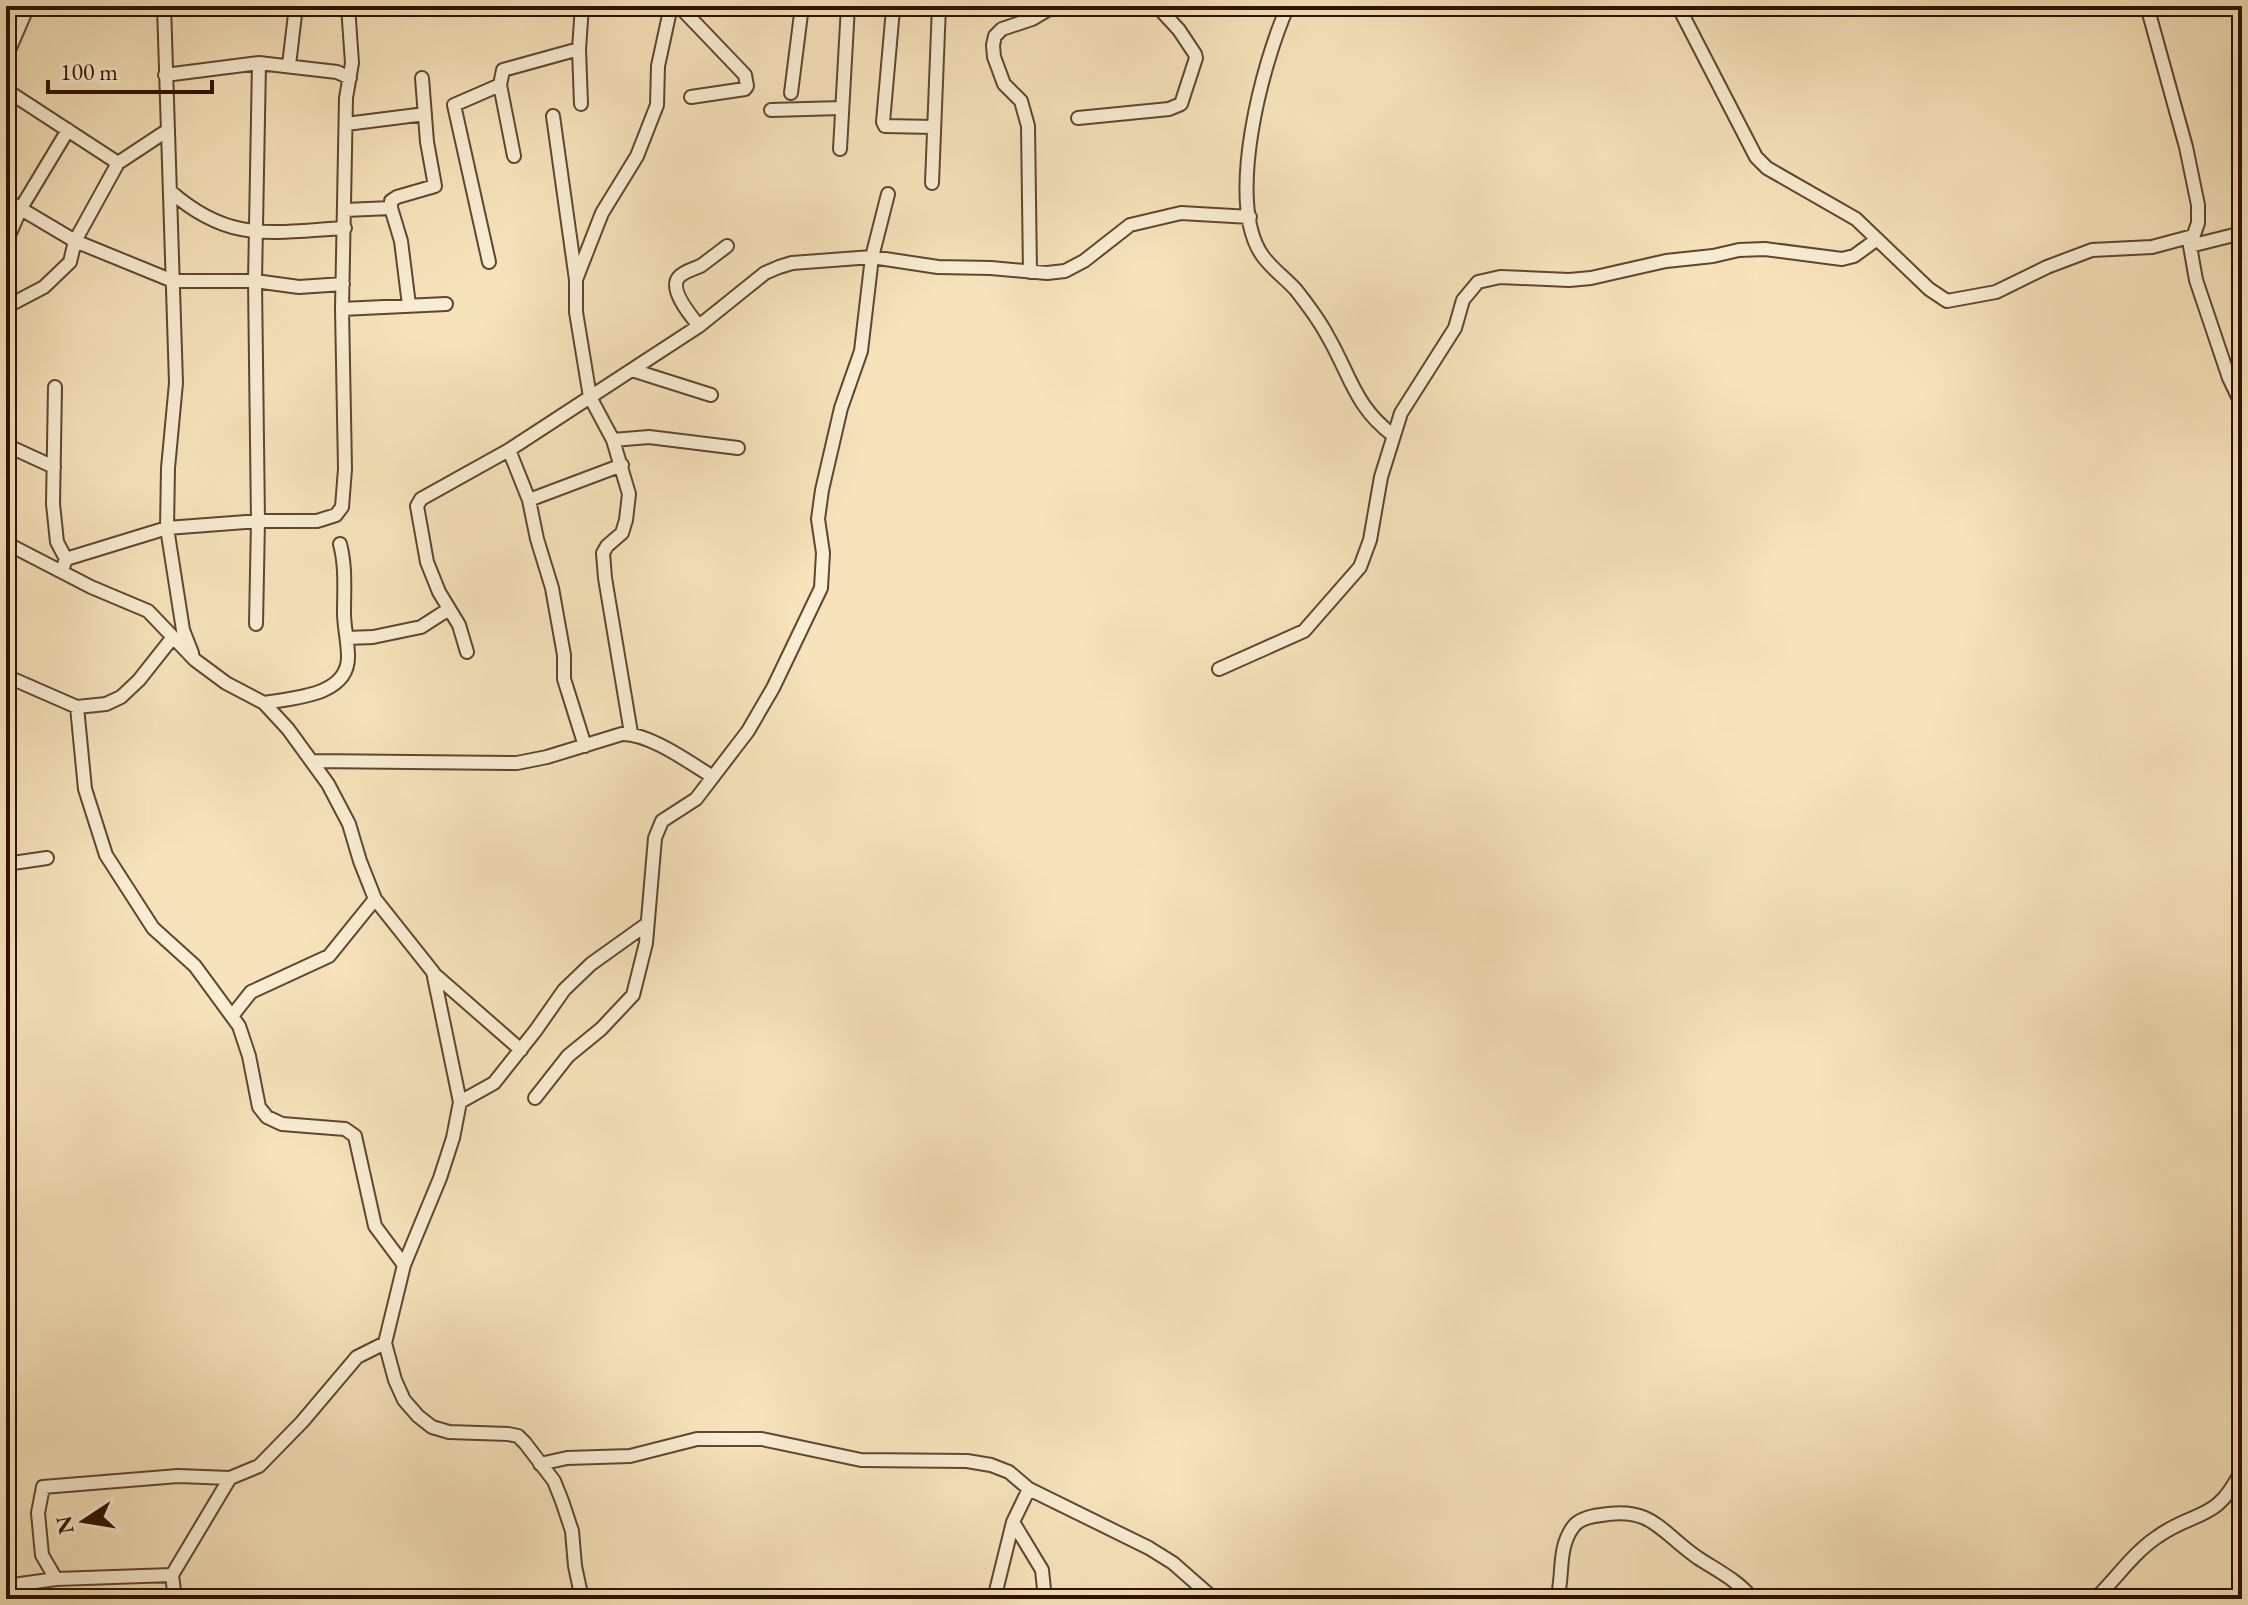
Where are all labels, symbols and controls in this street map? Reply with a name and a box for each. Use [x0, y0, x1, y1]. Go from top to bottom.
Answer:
scale bar [48, 44, 212, 94]
text: 100 m [60, 56, 118, 87]
north arrow [44, 1481, 124, 1561]
text: N [49, 1513, 81, 1537]

